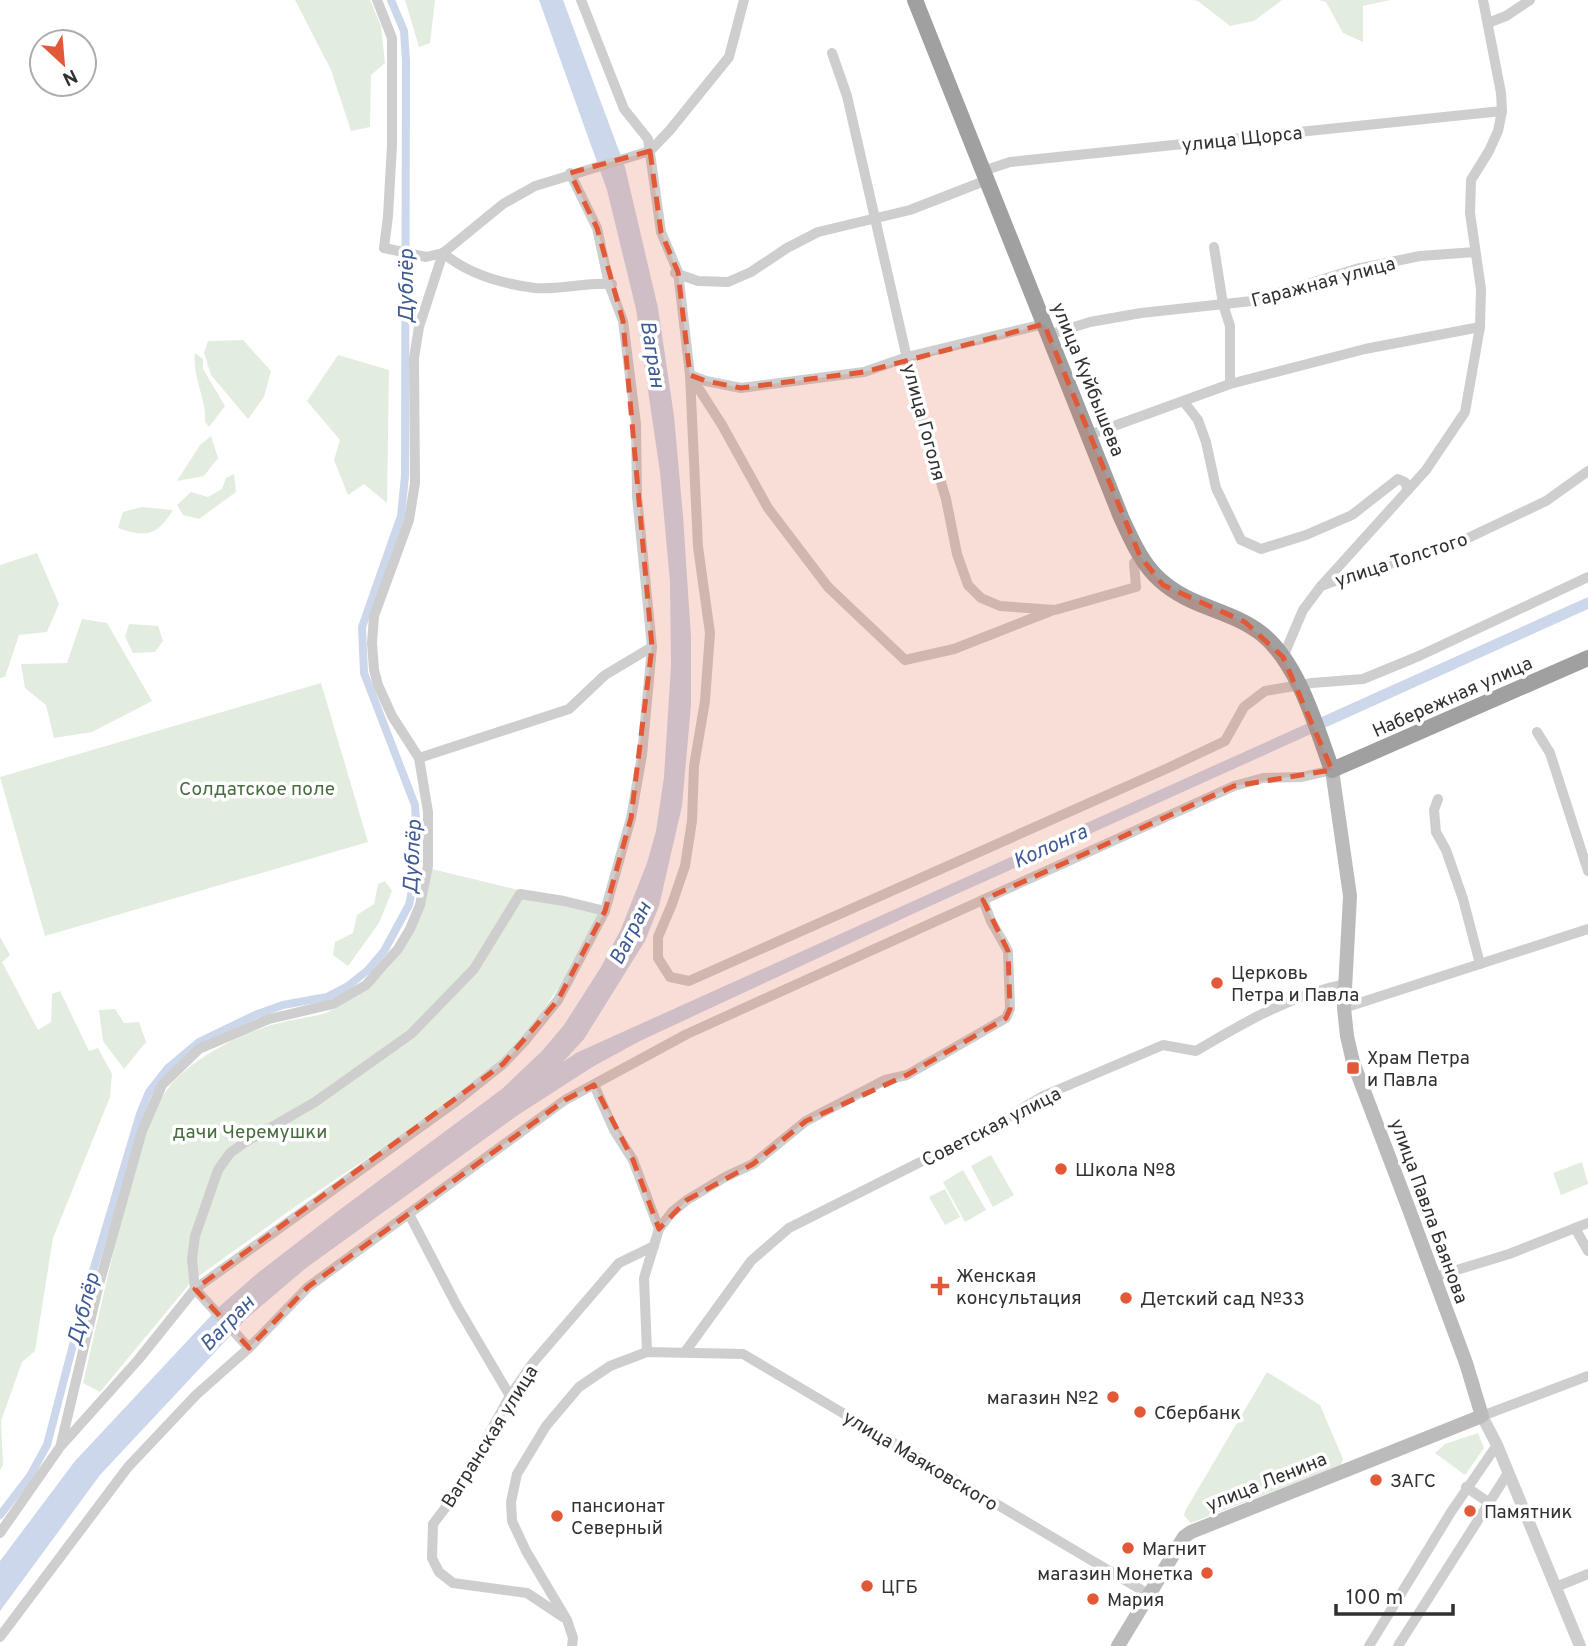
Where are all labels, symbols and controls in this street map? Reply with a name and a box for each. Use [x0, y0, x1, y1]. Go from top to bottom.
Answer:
north arrow [28, 28, 98, 98]
text: N [58, 63, 81, 90]
street label: улица Щорса [1181, 122, 1304, 158]
water label: Дублёр [394, 248, 421, 323]
street label: Гаражная улица [1249, 252, 1398, 314]
street label: улица Куйбышева [1045, 299, 1129, 460]
water label: Вагран [633, 319, 670, 391]
street label: улица Гоголя [896, 361, 950, 484]
street label: улица Толстого [1332, 528, 1471, 594]
street label: Набережная улица [1369, 652, 1536, 744]
park label: Солдатское поле [179, 778, 335, 802]
water label: Дублёр [398, 819, 429, 895]
water label: Колонга [1009, 819, 1092, 876]
water label: Вагран [604, 897, 659, 970]
place label: Церковь Петра и Павла [1231, 962, 1359, 1008]
marker: Церковь Петра и Павла [1209, 975, 1225, 991]
place label: Храм Петра и Павла [1367, 1047, 1470, 1093]
marker: Храм Петра и Павла [1345, 1060, 1361, 1076]
street label: Советская улица [918, 1082, 1066, 1173]
street label: улица Павла Баянова [1384, 1116, 1473, 1307]
park label: дачи Черемушки [173, 1121, 327, 1145]
place label: Школа №8 [1075, 1159, 1176, 1183]
marker: Школа №8 [1053, 1161, 1069, 1177]
place label: Женская консультация [956, 1265, 1082, 1311]
water label: Дублёр [62, 1270, 107, 1349]
marker: Женская консультация [930, 1276, 950, 1296]
place label: Детский сад №33 [1140, 1288, 1305, 1312]
water label: Вагран [195, 1290, 262, 1358]
marker: Детский сад №33 [1118, 1290, 1134, 1306]
street label: Вагранская улица [437, 1361, 544, 1513]
place label: магазин №2 [987, 1387, 1099, 1411]
marker: магазин №2 [1105, 1389, 1121, 1405]
place label: Сбербанк [1154, 1402, 1241, 1426]
marker: Сбербанк [1132, 1404, 1148, 1420]
street label: улица Маяковского [838, 1406, 1002, 1517]
street label: улица Ленина [1203, 1448, 1331, 1518]
place label: ЗАГС [1390, 1470, 1436, 1494]
marker: ЗАГС [1368, 1472, 1384, 1488]
place label: пансионат Северный [571, 1495, 666, 1541]
place label: Памятник [1484, 1501, 1573, 1525]
marker: Памятник [1462, 1503, 1478, 1519]
marker: пансионат Северный [549, 1508, 565, 1524]
place label: Магнит [1142, 1538, 1207, 1562]
marker: Магнит [1120, 1540, 1136, 1556]
place label: магазин Монетка [1037, 1563, 1193, 1587]
marker: магазин Монетка [1199, 1565, 1215, 1581]
scale bar [1336, 1572, 1453, 1616]
place label: ЦГБ [881, 1576, 918, 1600]
marker: ЦГБ [859, 1578, 875, 1594]
text: 100 m [1346, 1585, 1403, 1612]
place label: Мария [1107, 1589, 1164, 1613]
marker: Мария [1085, 1591, 1101, 1607]

